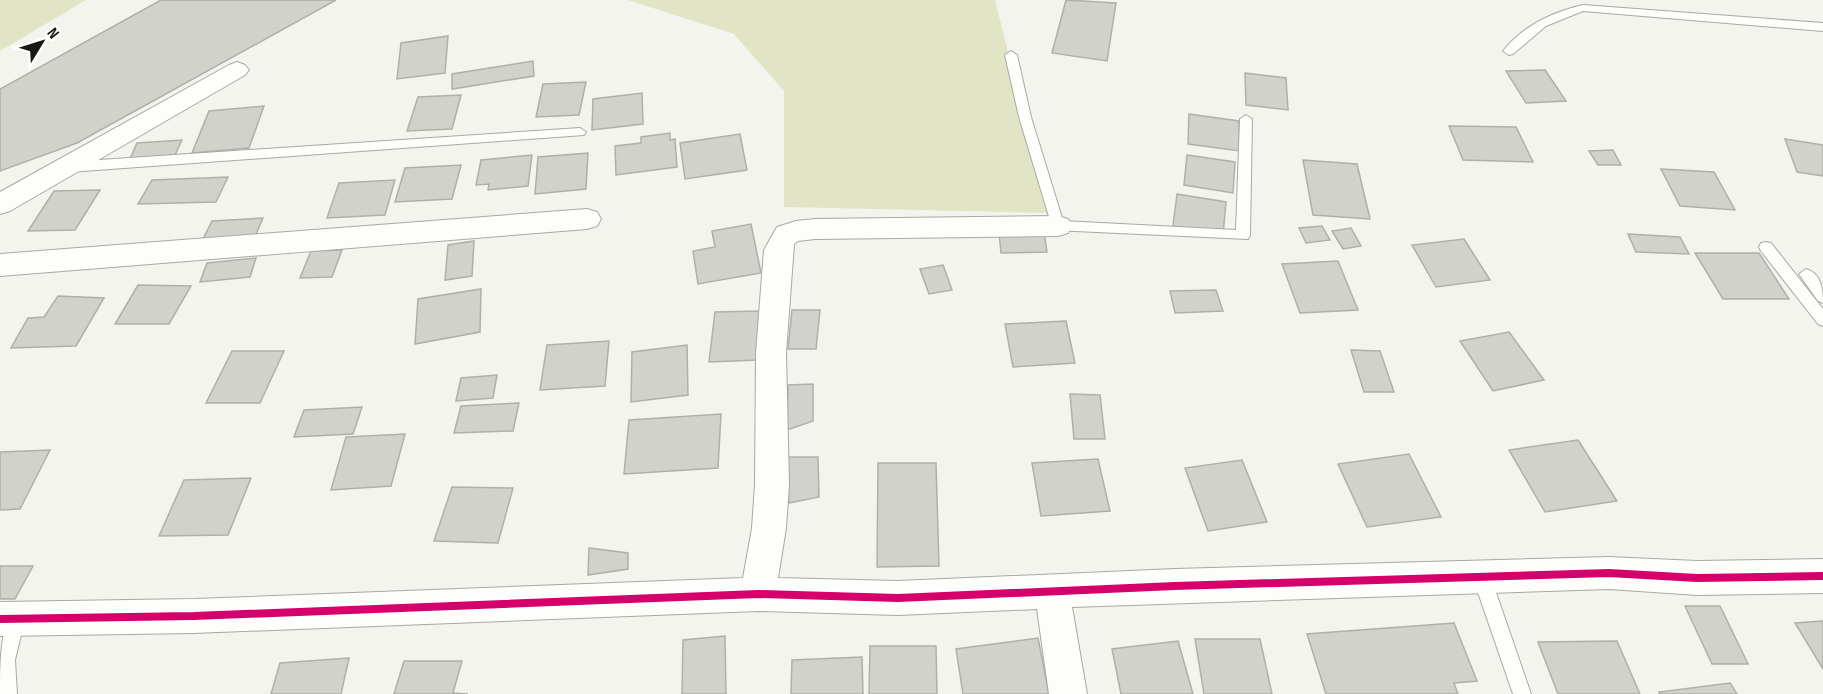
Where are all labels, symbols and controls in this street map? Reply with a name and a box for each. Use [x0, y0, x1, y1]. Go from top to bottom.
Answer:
north arrow [12, 12, 72, 72]
text: N [43, 24, 63, 43]

